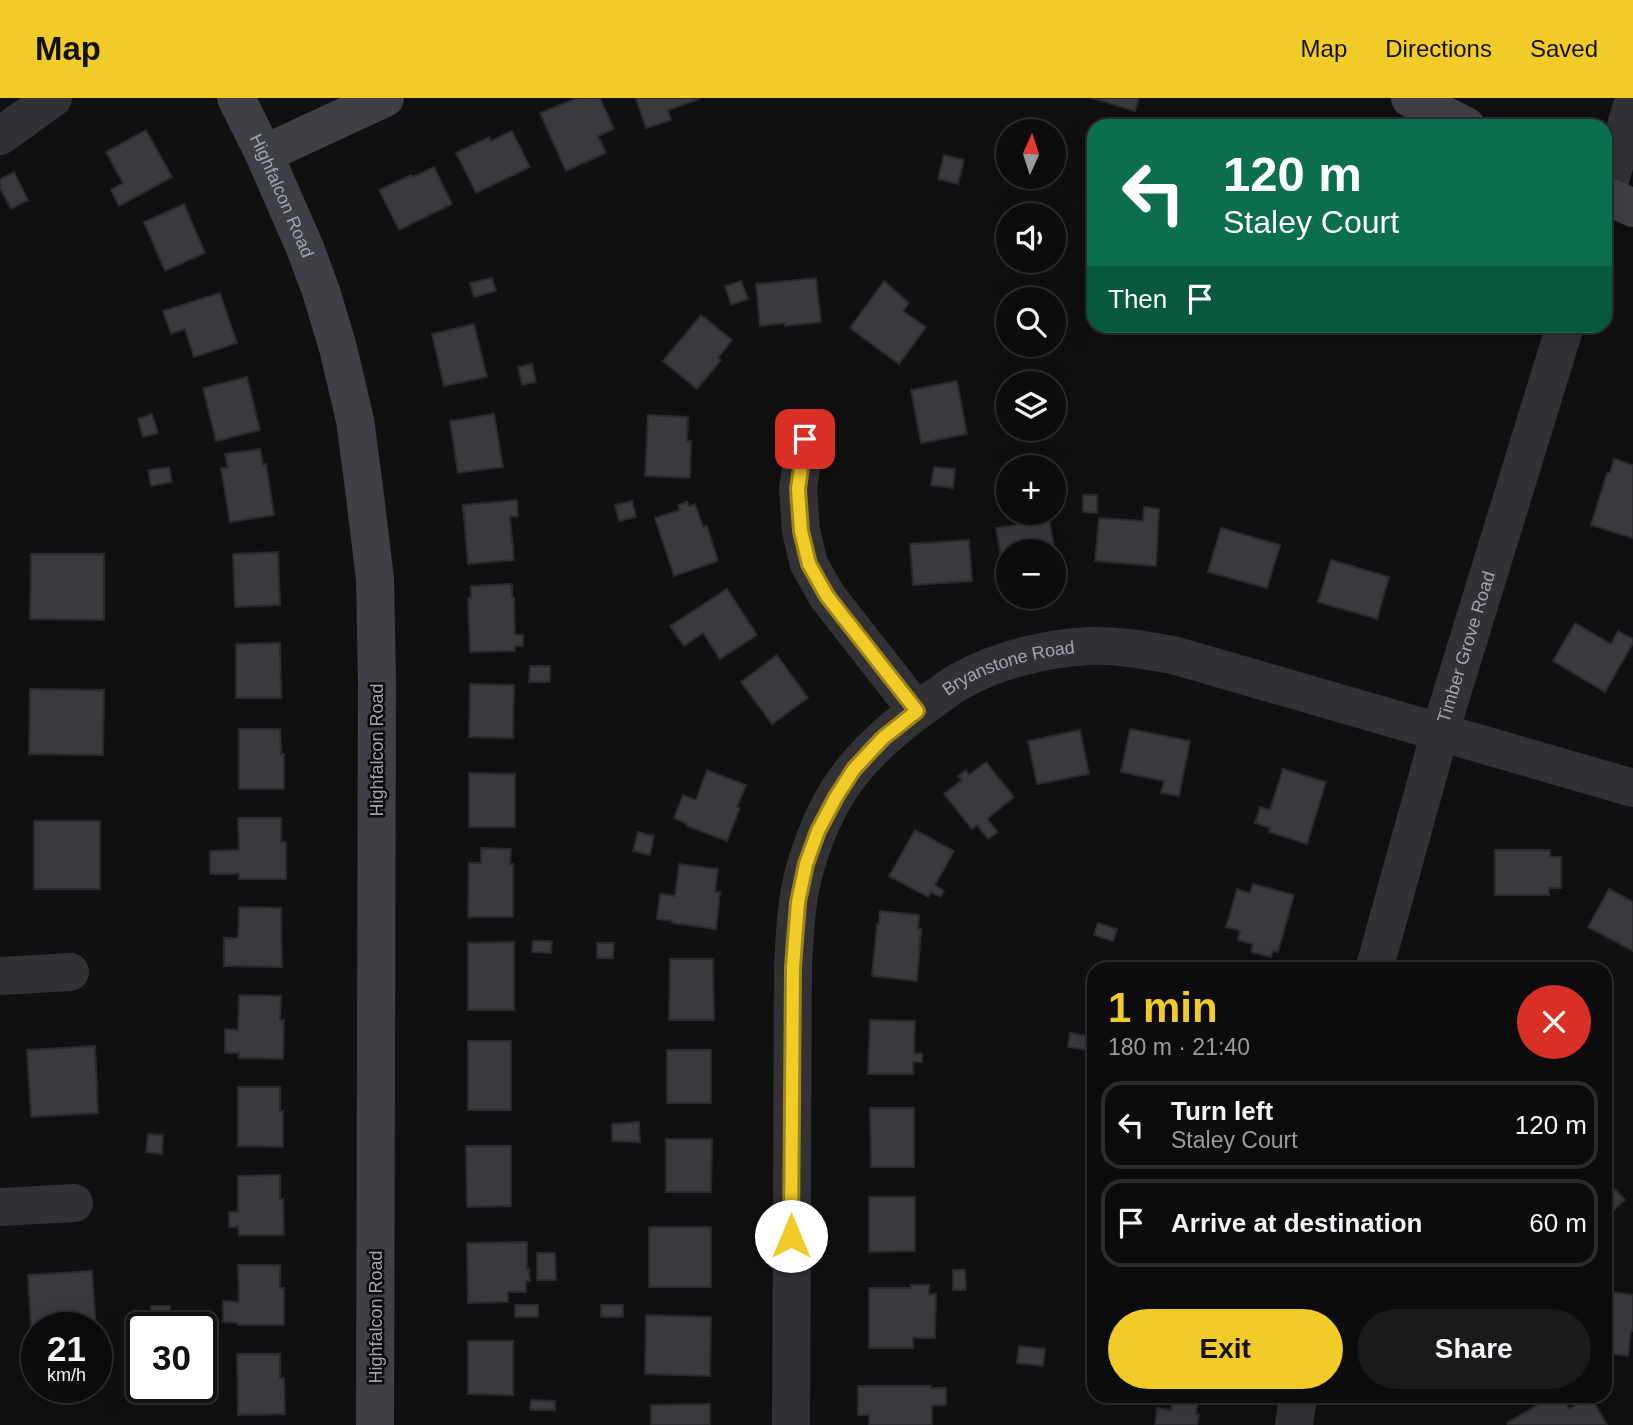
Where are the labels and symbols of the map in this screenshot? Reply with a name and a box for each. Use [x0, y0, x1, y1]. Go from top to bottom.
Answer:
north arrow [996, 119, 1066, 189]
street label: Highfalcon Road [246, 131, 318, 260]
pin [775, 409, 835, 469]
street label: Timber Grove Road [1433, 569, 1499, 725]
street label: Bryanstone Road [938, 637, 1076, 700]
street label: Highfalcon Road [367, 683, 387, 817]
position arrow [754, 1199, 828, 1273]
street label: Highfalcon Road [366, 1250, 386, 1384]
speed limit sign: 30 [126, 1312, 217, 1403]

